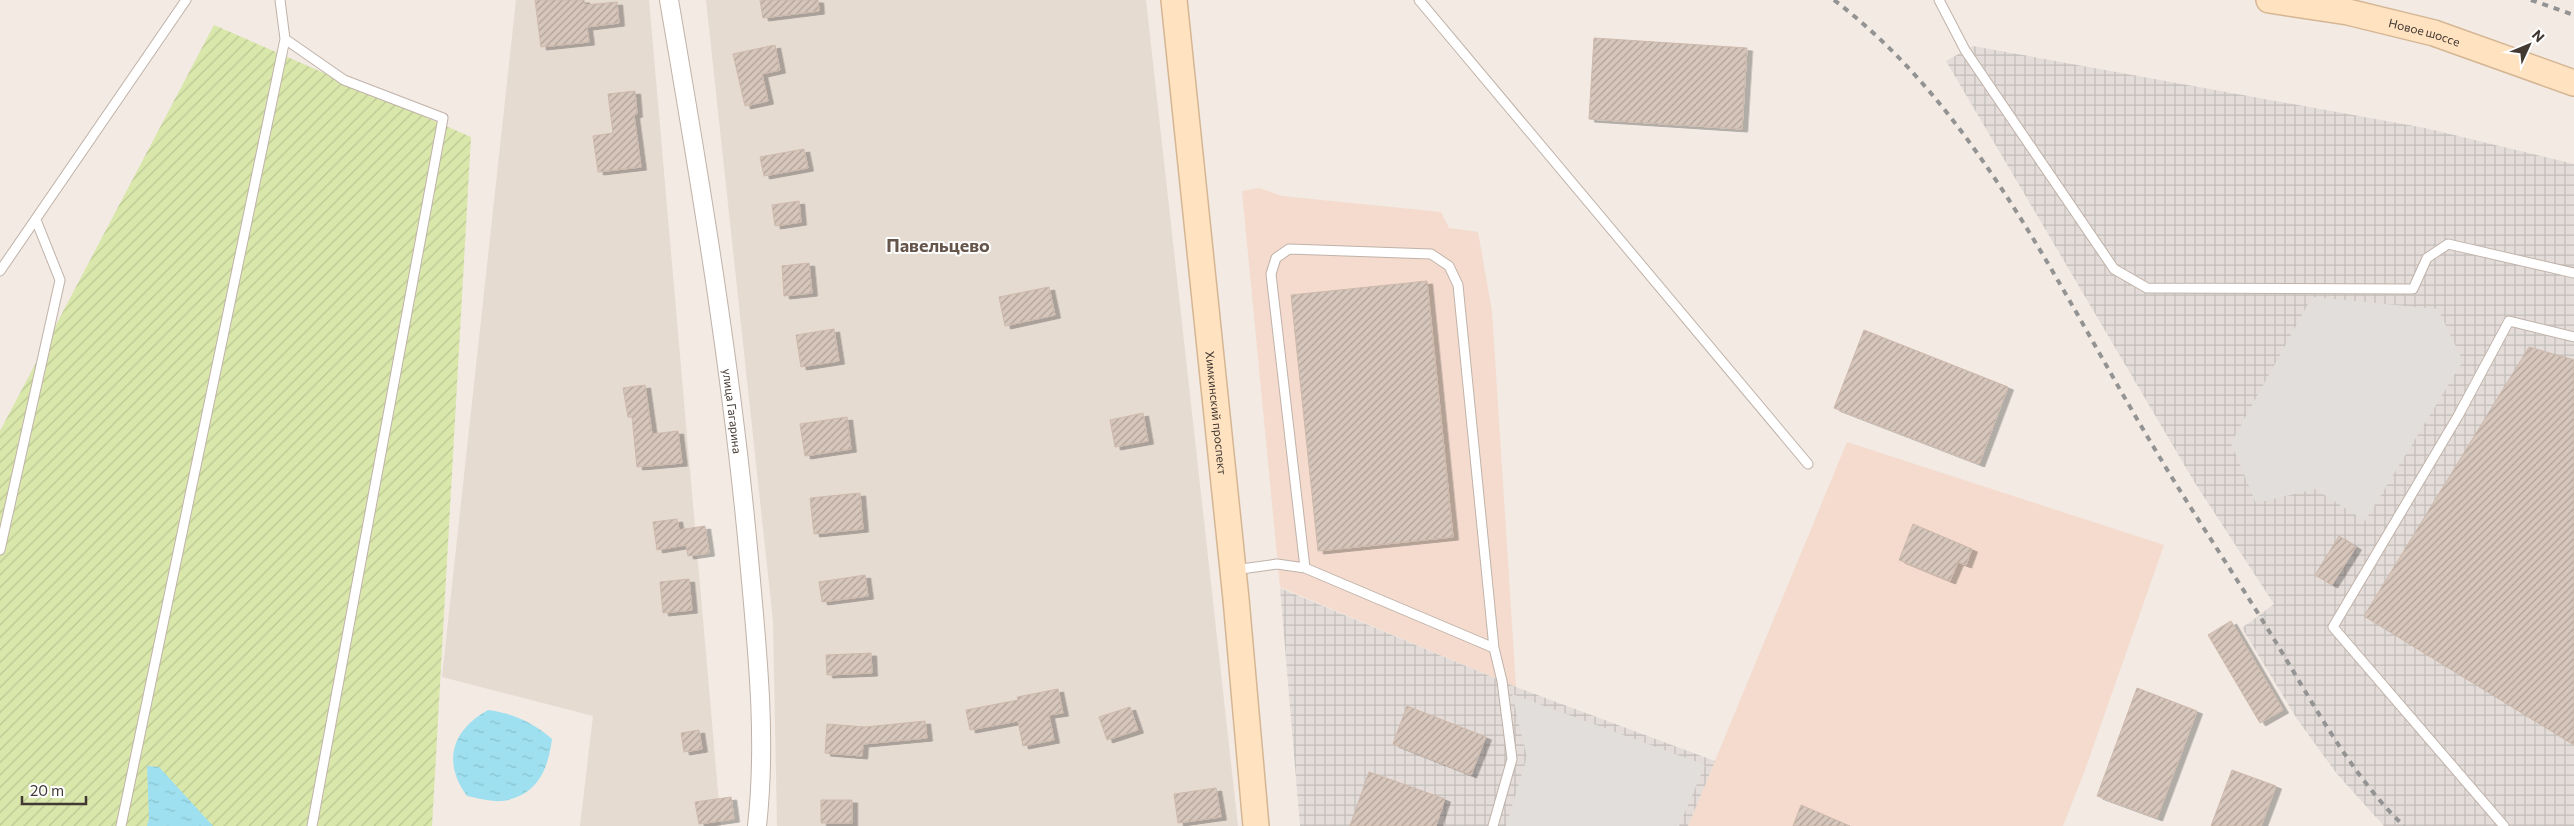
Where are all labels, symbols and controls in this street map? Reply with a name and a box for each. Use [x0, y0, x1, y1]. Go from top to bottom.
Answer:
street label: Новое шоссе [2387, 15, 2462, 49]
north arrow [2504, 20, 2554, 70]
text: N [2529, 26, 2548, 45]
district label: Павельцево [886, 234, 990, 256]
street label: Химкинский проспект [1203, 350, 1230, 476]
street label: улица Гагарина [720, 368, 745, 454]
scale bar [22, 774, 86, 806]
text: 20 m [30, 781, 64, 799]

